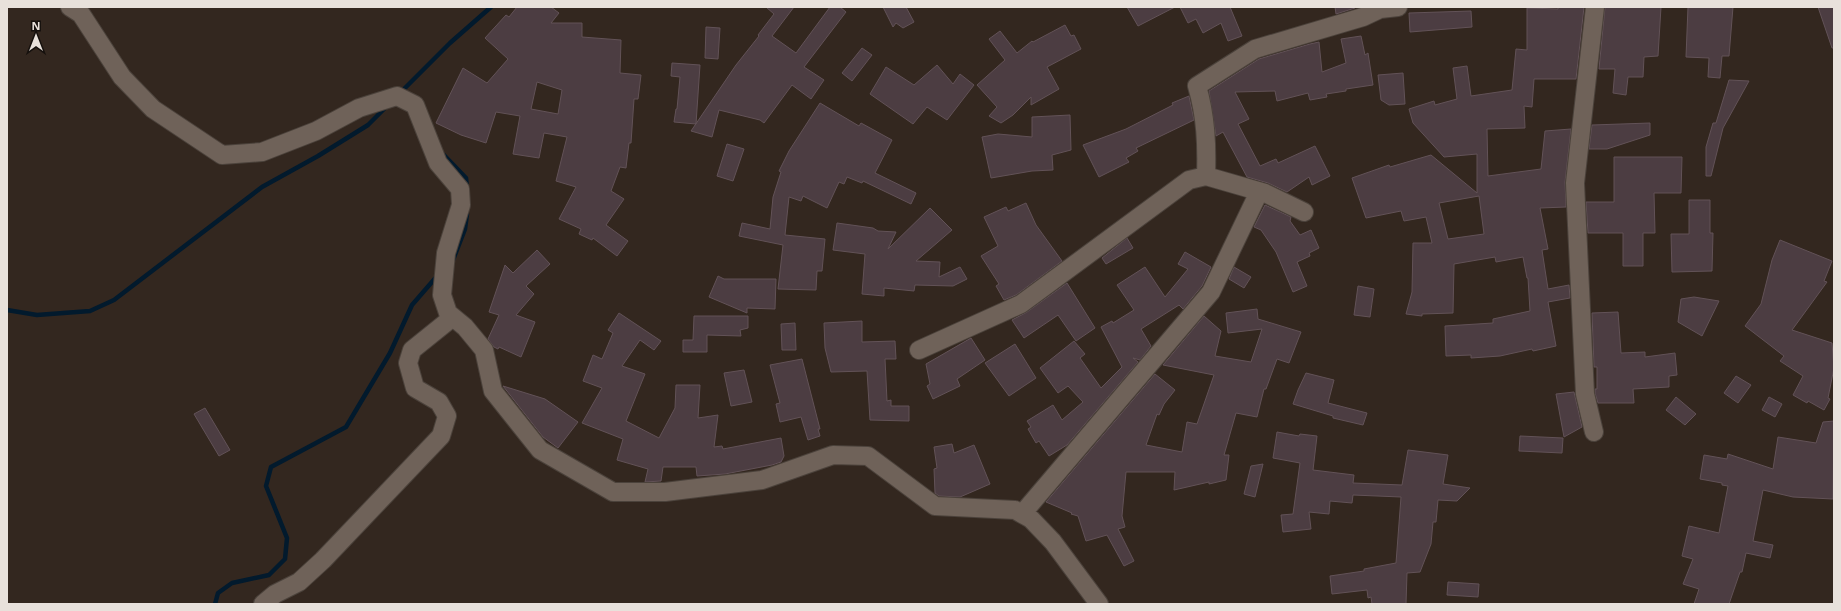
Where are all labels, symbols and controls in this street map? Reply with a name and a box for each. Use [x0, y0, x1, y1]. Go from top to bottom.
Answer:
north arrow [16, 16, 56, 56]
text: N [32, 18, 40, 33]

